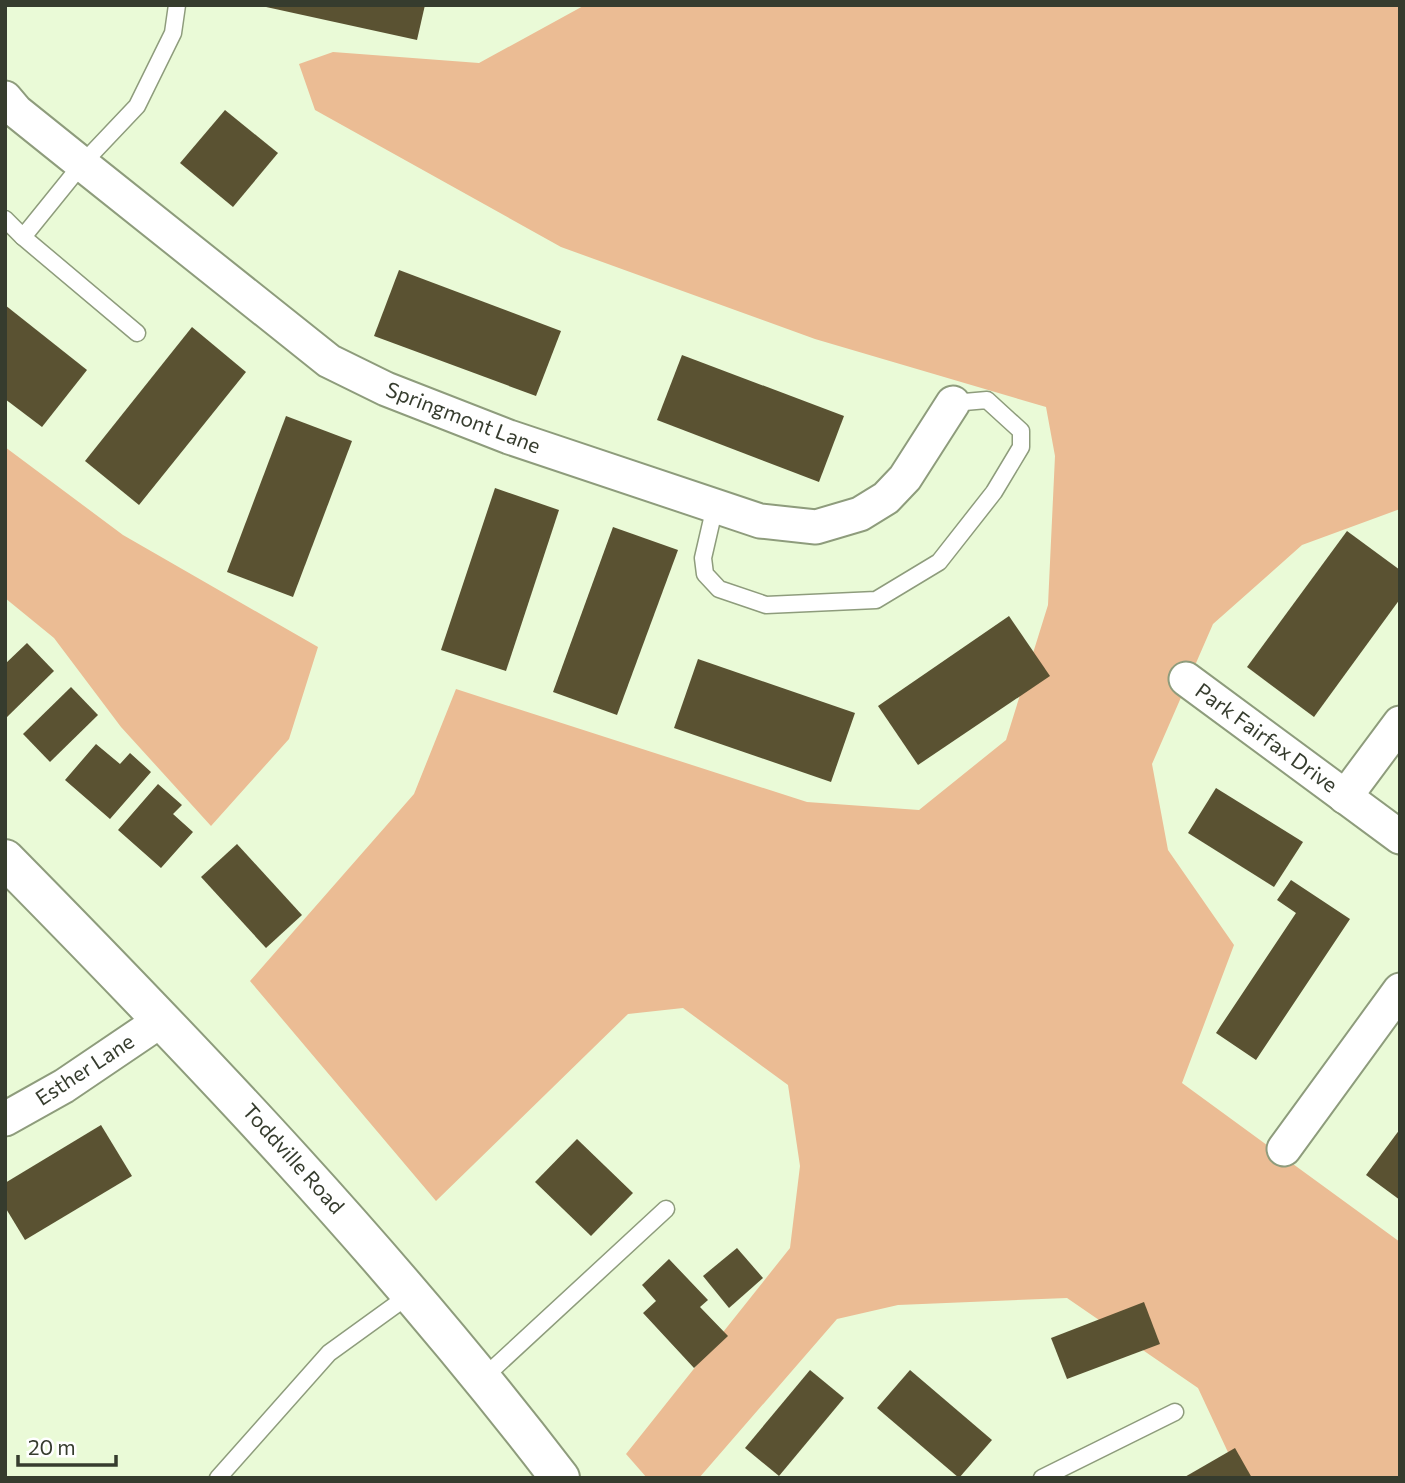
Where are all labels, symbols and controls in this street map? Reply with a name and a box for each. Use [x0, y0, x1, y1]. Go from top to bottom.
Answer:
street label: Springmont Lane [383, 376, 544, 458]
street label: Park Fairfax Drive [1191, 677, 1343, 797]
street label: Esther Lane [30, 1028, 138, 1110]
street label: Toddville Road [238, 1098, 350, 1218]
scale bar [18, 1424, 116, 1468]
text: 20 m [28, 1434, 76, 1459]

